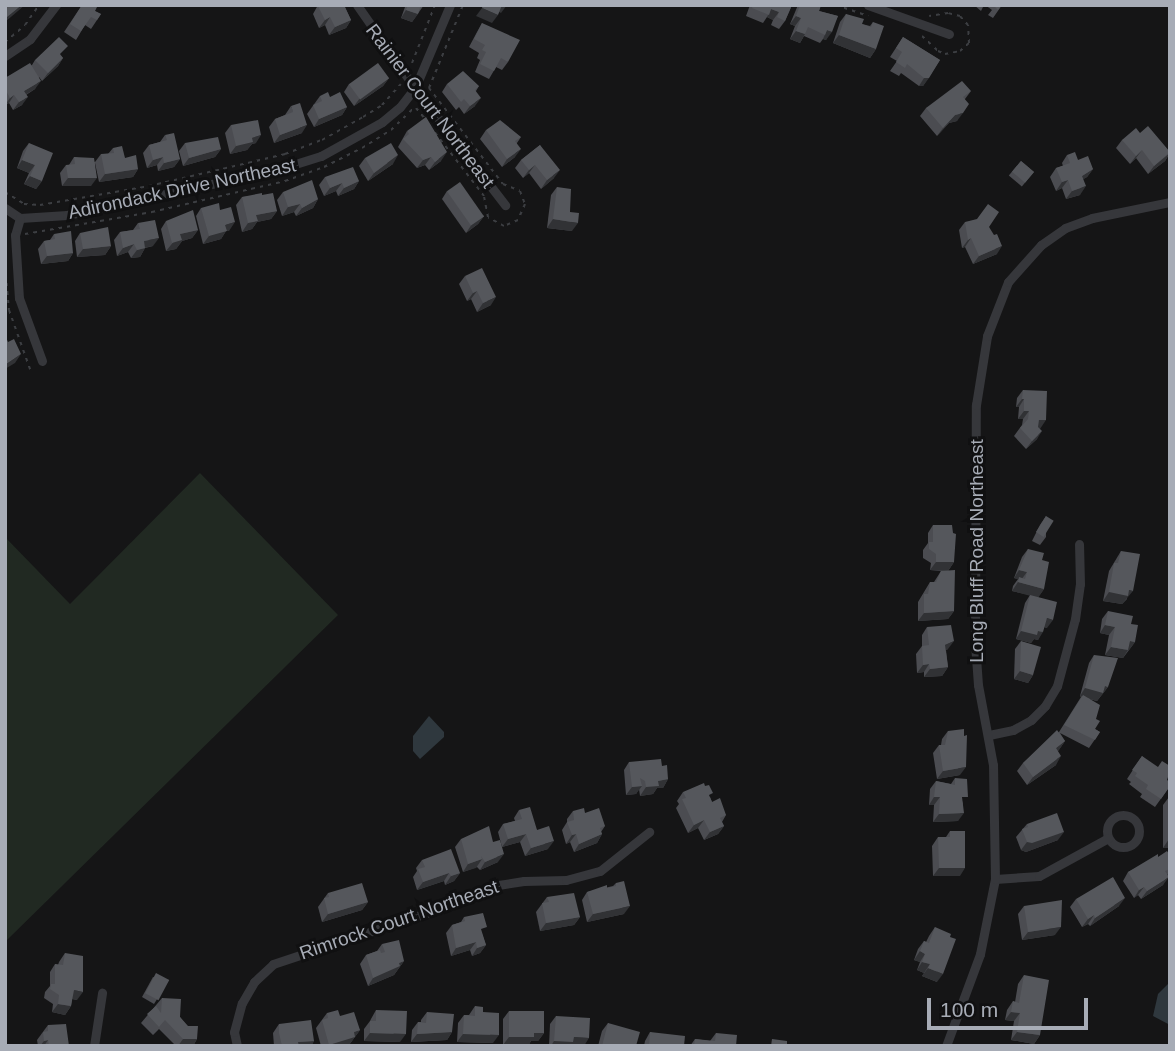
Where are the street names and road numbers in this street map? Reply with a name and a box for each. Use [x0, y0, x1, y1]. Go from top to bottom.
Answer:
street label: Rainier Court Northeast [361, 19, 499, 193]
street label: Adirondack Drive Northeast [66, 154, 298, 224]
street label: Long Bluff Road Northeast [966, 439, 988, 663]
street label: Rimrock Court Northeast [296, 875, 502, 965]

